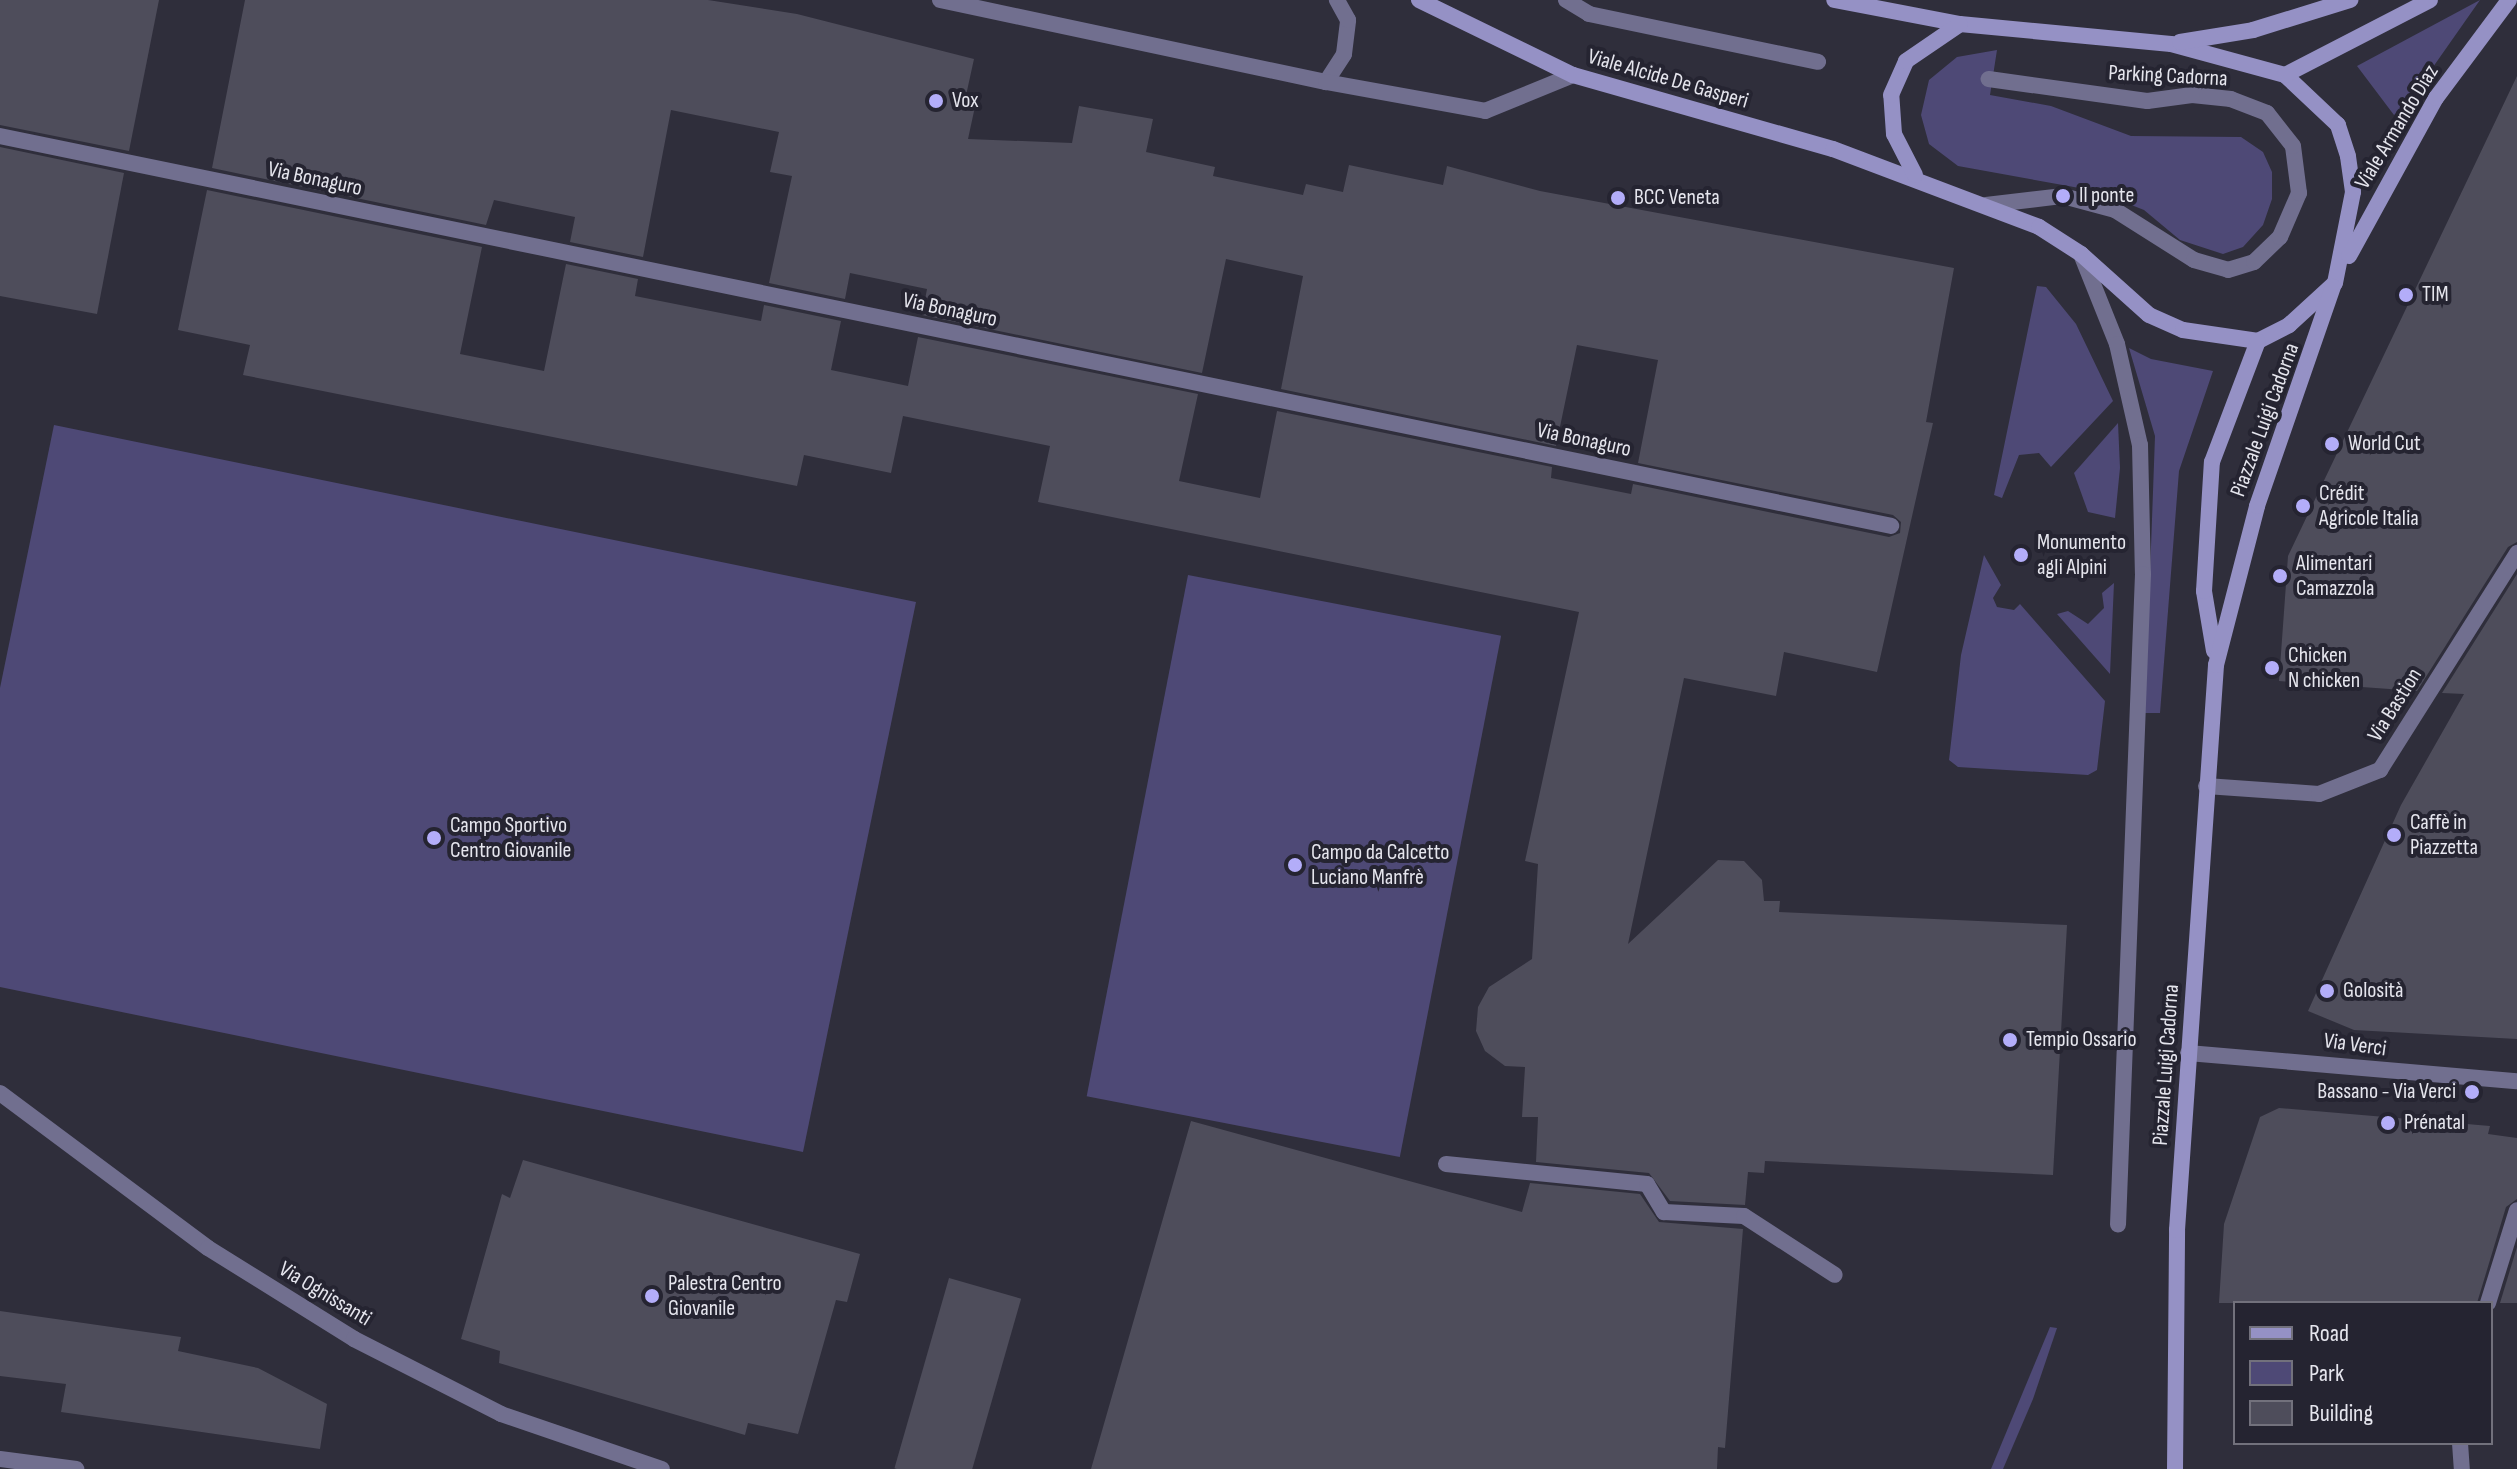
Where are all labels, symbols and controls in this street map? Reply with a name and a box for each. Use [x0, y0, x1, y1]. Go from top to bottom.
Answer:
street label: Viale Alcide De Gasperi [1585, 43, 1751, 115]
street label: Parking Cadorna [2108, 60, 2228, 92]
street label: Viale Armando Diaz [2350, 60, 2444, 194]
place label: Vox [952, 88, 978, 114]
marker: Vox [927, 92, 945, 110]
street label: Via Bonaguro [265, 156, 365, 202]
place label: Il ponte [2079, 183, 2134, 209]
place label: BCC Veneta [1634, 185, 1720, 211]
marker: Il ponte [2054, 187, 2072, 205]
marker: BCC Veneta [1609, 189, 1627, 207]
place label: TIM [2422, 282, 2448, 308]
marker: TIM [2397, 286, 2415, 304]
street label: Via Bonaguro [900, 287, 1000, 333]
street label: Piazzale Luigi Cadorna [2225, 340, 2305, 500]
street label: Via Bonaguro [1534, 417, 1634, 463]
place label: World Cut [2348, 431, 2421, 457]
marker: World Cut [2323, 435, 2341, 453]
place label: Crédit Agricole Italia [2319, 480, 2419, 532]
marker: Crédit Agricole Italia [2294, 497, 2312, 515]
place label: Monumento agli Alpini [2037, 529, 2126, 580]
marker: Monumento agli Alpini [2012, 546, 2030, 564]
place label: Alimentari Camazzola [2296, 550, 2375, 602]
marker: Alimentari Camazzola [2271, 567, 2289, 585]
place label: Chicken N chicken [2288, 642, 2360, 694]
marker: Chicken N chicken [2263, 659, 2281, 677]
street label: Via Bastion [2362, 663, 2428, 747]
place label: Caffè in Piazzetta [2410, 809, 2478, 860]
place label: Campo Sportivo Centro Giovanile [450, 812, 571, 864]
marker: Caffè in Piazzetta [2385, 826, 2403, 844]
marker: Campo Sportivo Centro Giovanile [425, 829, 443, 847]
place label: Campo da Calcetto Luciano Manfrè [1311, 839, 1449, 890]
marker: Campo da Calcetto Luciano Manfrè [1286, 856, 1304, 874]
place label: Golosità [2343, 978, 2403, 1004]
marker: Golosità [2318, 982, 2336, 1000]
street label: Piazzale Luigi Cadorna [2147, 983, 2185, 1147]
place label: Tempio Ossario [2026, 1027, 2137, 1053]
street label: Via Verci [2322, 1028, 2388, 1062]
marker: Tempio Ossario [2001, 1031, 2019, 1049]
place label: Bassano - Via Verci [2317, 1079, 2456, 1105]
marker: Bassano - Via Verci [2463, 1083, 2481, 1101]
place label: Prénatal [2404, 1110, 2465, 1136]
marker: Prénatal [2379, 1114, 2397, 1132]
street label: Via Ognissanti [274, 1256, 376, 1332]
place label: Palestra Centro Giovanile [668, 1270, 782, 1322]
marker: Palestra Centro Giovanile [643, 1287, 661, 1305]
legend [2233, 1301, 2493, 1445]
text: Road [2309, 1319, 2349, 1348]
text: Park [2309, 1359, 2344, 1388]
text: Building [2309, 1399, 2373, 1428]

